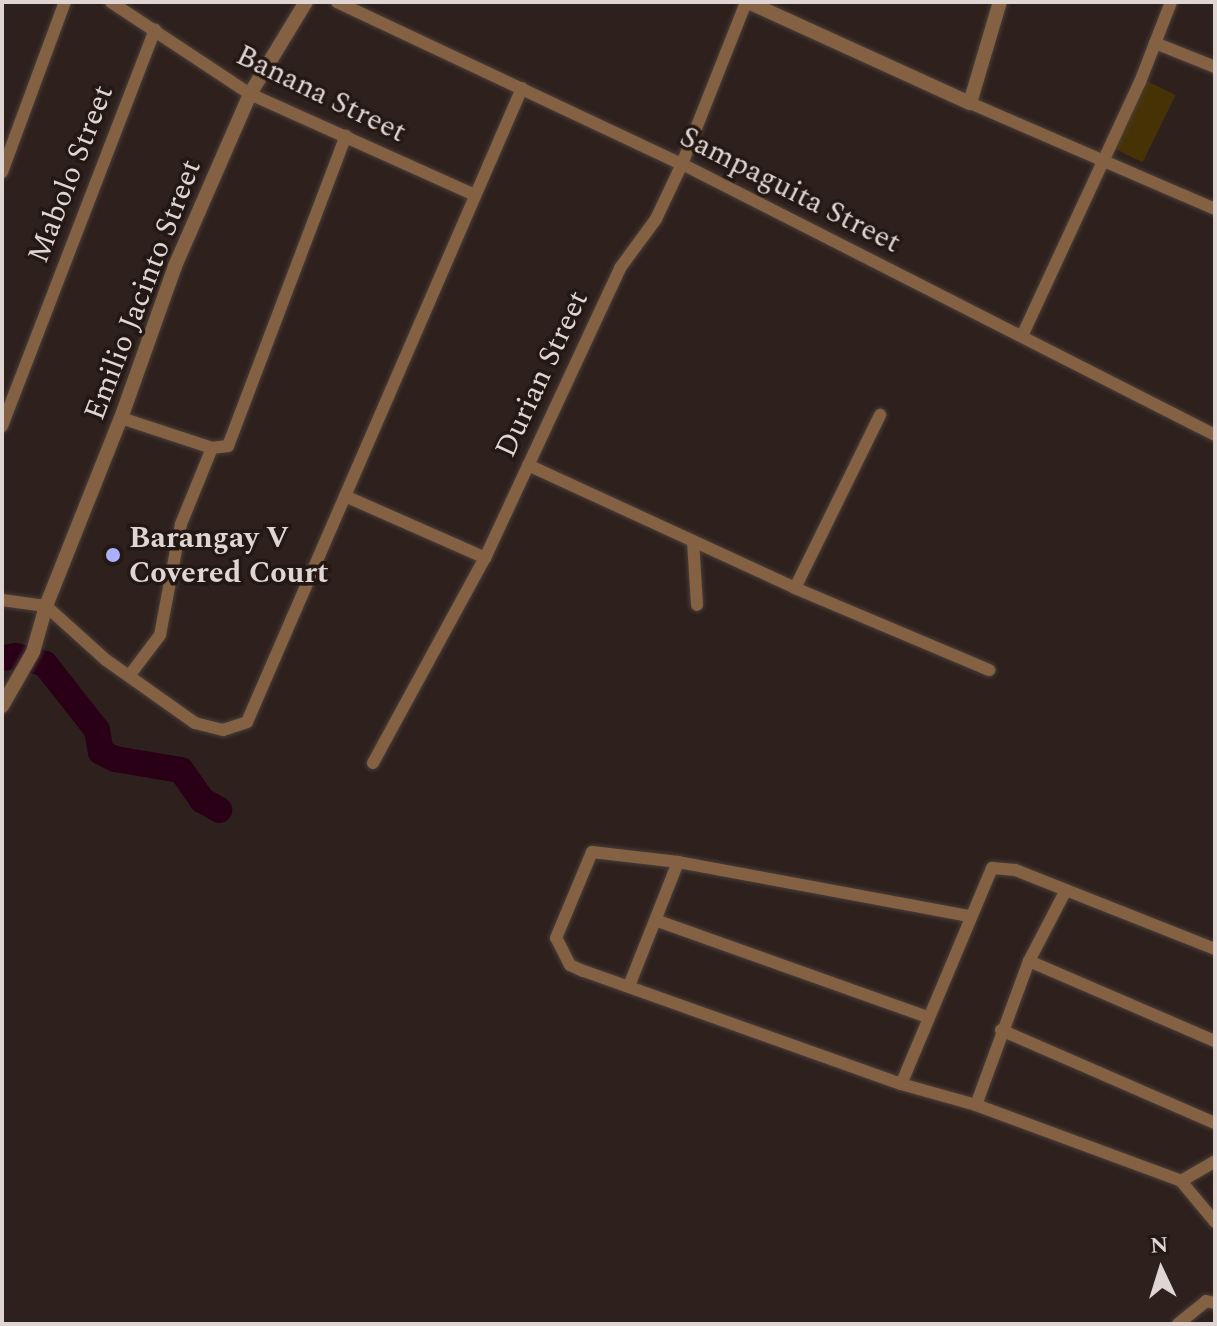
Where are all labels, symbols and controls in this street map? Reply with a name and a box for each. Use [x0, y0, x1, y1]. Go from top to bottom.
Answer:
street label: Banana Street [230, 37, 412, 151]
street label: Mabolo Street [21, 80, 121, 268]
street label: Sampaguita Street [674, 119, 906, 261]
street label: Emilio Jacinto Street [77, 155, 209, 425]
street label: Durian Street [488, 285, 596, 463]
place label: Barangay V Covered Court [129, 520, 329, 590]
marker: Barangay V Covered Court [104, 546, 122, 564]
text: N [1149, 1228, 1169, 1263]
north arrow [1121, 1230, 1201, 1310]

